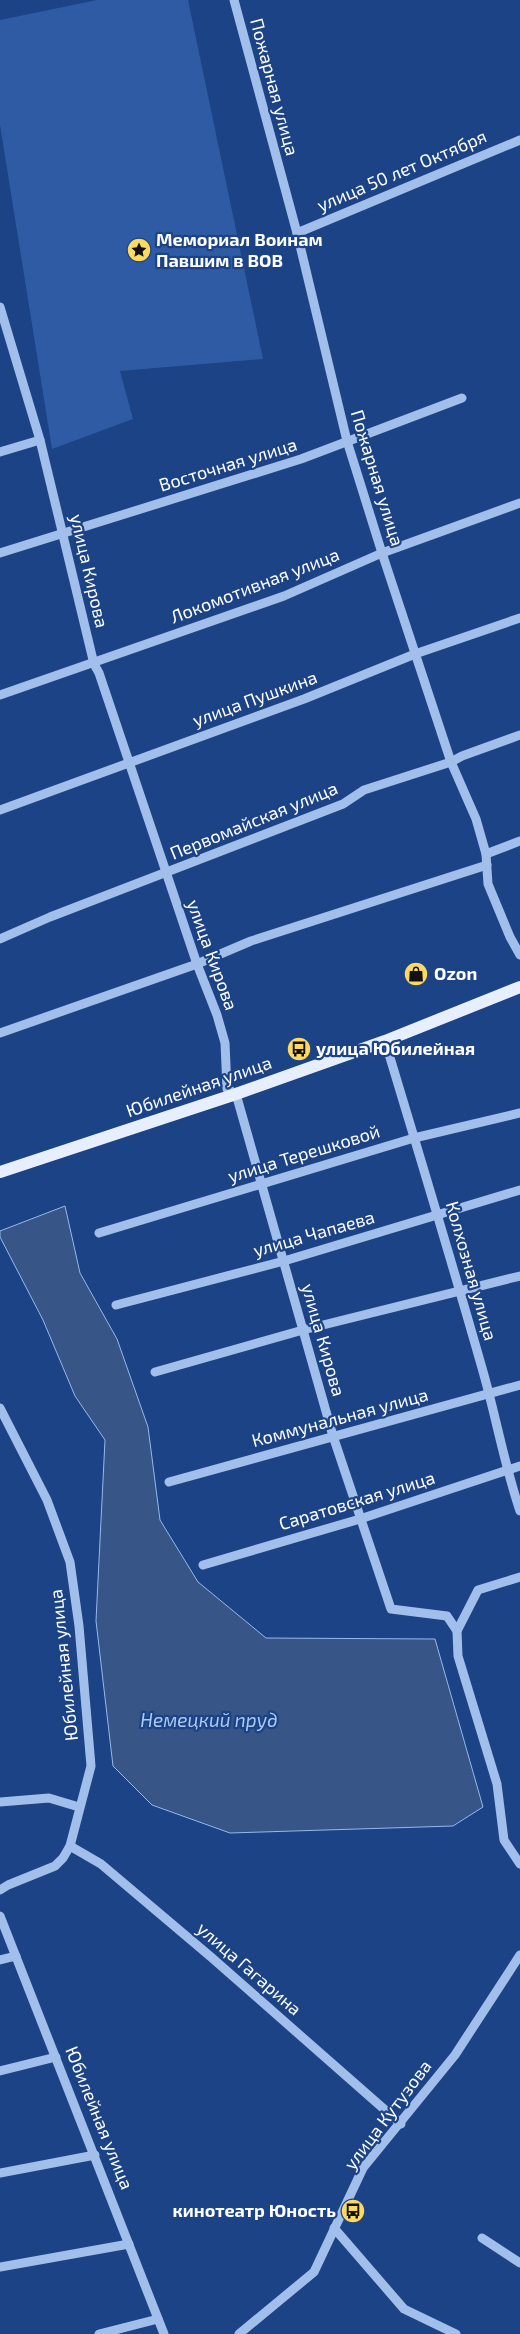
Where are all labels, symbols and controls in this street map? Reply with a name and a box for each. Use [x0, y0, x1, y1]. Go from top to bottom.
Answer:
street label: Пожарная улица [246, 16, 304, 158]
street label: улица 50 лет Октября [314, 124, 490, 216]
place label: Мемориал Воинам Павшим в ВОВ [156, 228, 323, 271]
place icon: Мемориал Воинам Павшим в ВОВ [126, 237, 152, 263]
street label: Пожарная улица [347, 407, 409, 549]
street label: Восточная улица [156, 433, 299, 496]
street label: улица Кирова [66, 512, 114, 630]
street label: Локомотивная улица [167, 543, 342, 627]
street label: улица Пушкина [189, 665, 320, 731]
street label: Первомайская улица [167, 776, 341, 864]
street label: улица Кирова [183, 896, 243, 1013]
shop icon: Ozon [403, 961, 429, 987]
place label: Ozon [434, 962, 477, 984]
bus stop icon: улица Юбилейная [286, 1036, 312, 1062]
place label: улица Юбилейная [316, 1037, 475, 1059]
street label: Юбилейная улица [123, 1051, 274, 1121]
street label: улица Терешковой [225, 1119, 382, 1187]
street label: Колхозная улица [442, 1199, 502, 1343]
street label: улица Чапаева [250, 1205, 377, 1261]
street label: улица Кирова [297, 1281, 351, 1399]
street label: Коммунальная улица [249, 1383, 430, 1451]
street label: Саратовская улица [276, 1466, 437, 1534]
street label: Юбилейная улица [44, 1588, 82, 1742]
water label: Немецкий пруд [140, 1708, 278, 1731]
street label: улица Гагарина [193, 1917, 306, 2020]
street label: Юбилейная улица [61, 2043, 139, 2192]
street label: улица Кутузова [339, 2055, 436, 2174]
bus stop icon: кинотеатр Юность [340, 2198, 366, 2224]
place label: кинотеатр Юность [173, 2199, 336, 2221]

